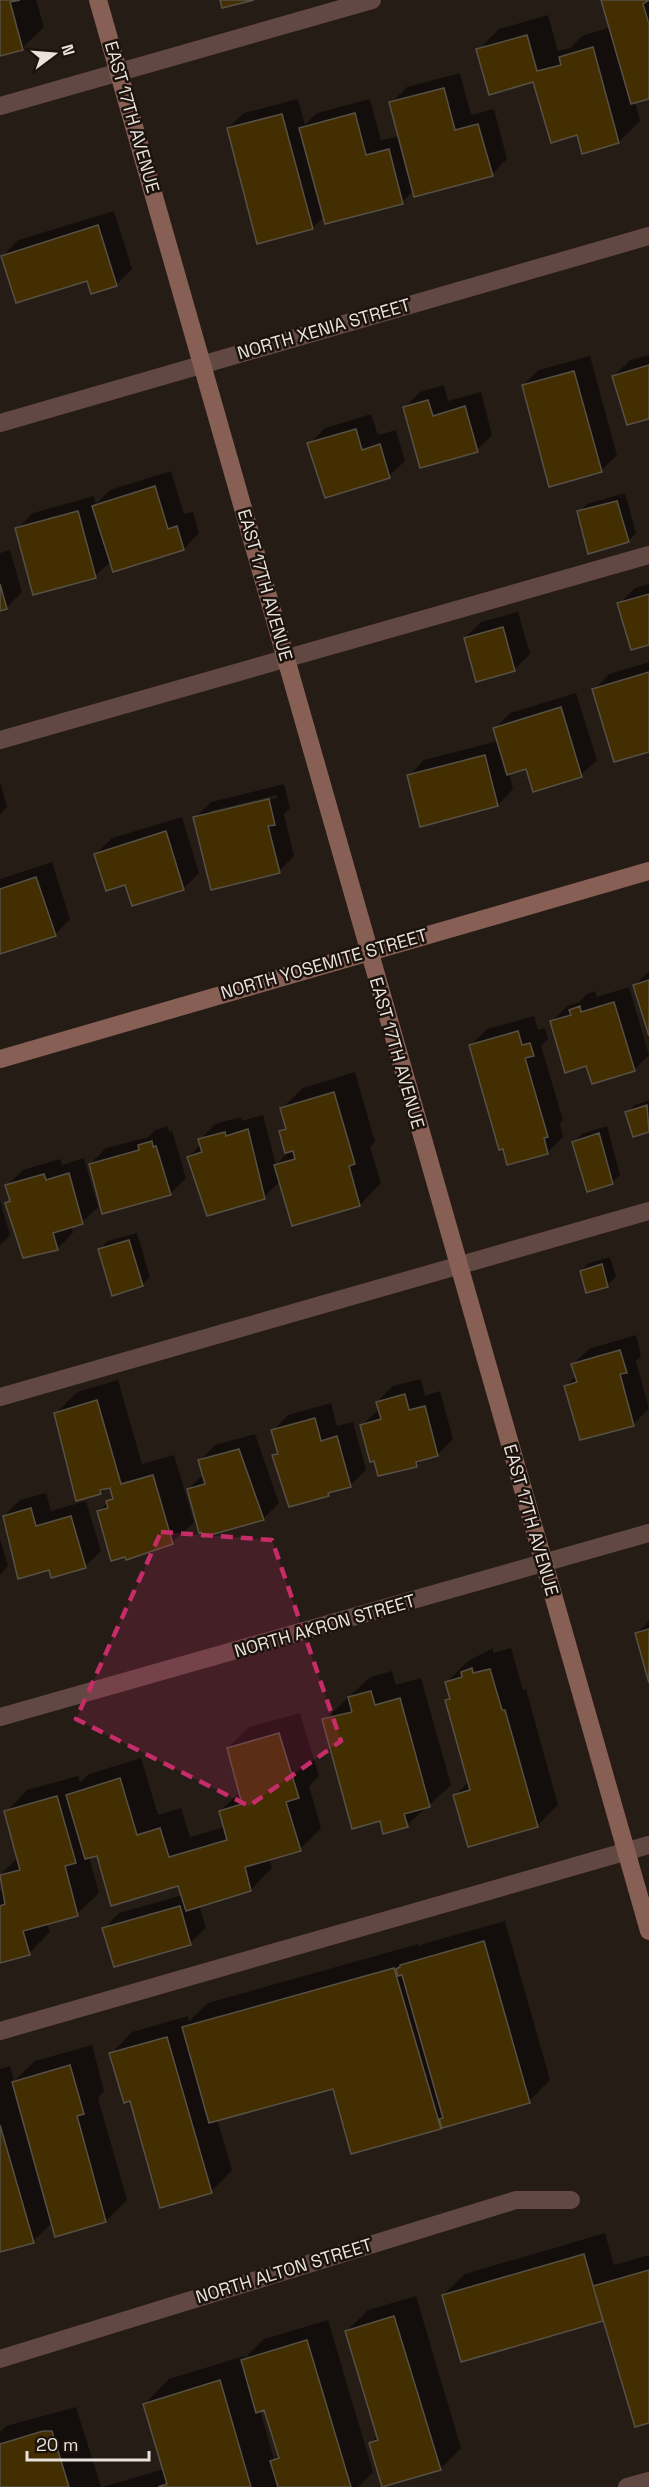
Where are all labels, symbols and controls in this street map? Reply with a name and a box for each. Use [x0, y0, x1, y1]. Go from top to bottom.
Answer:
north arrow [24, 24, 84, 84]
street label: EAST 17TH AVENUE [100, 38, 165, 195]
text: N [56, 42, 80, 58]
street label: NORTH XENIA STREET [235, 293, 414, 364]
street label: EAST 17TH AVENUE [233, 506, 298, 663]
street label: NORTH YOSEMITE STREET [218, 923, 430, 1004]
street label: EAST 17TH AVENUE [365, 974, 430, 1131]
street label: EAST 17TH AVENUE [499, 1441, 564, 1598]
street label: NORTH AKRON STREET [232, 1589, 419, 1662]
street label: NORTH ALTON STREET [193, 2233, 375, 2308]
scale bar [27, 2424, 148, 2462]
text: 20 m [36, 2433, 79, 2456]

